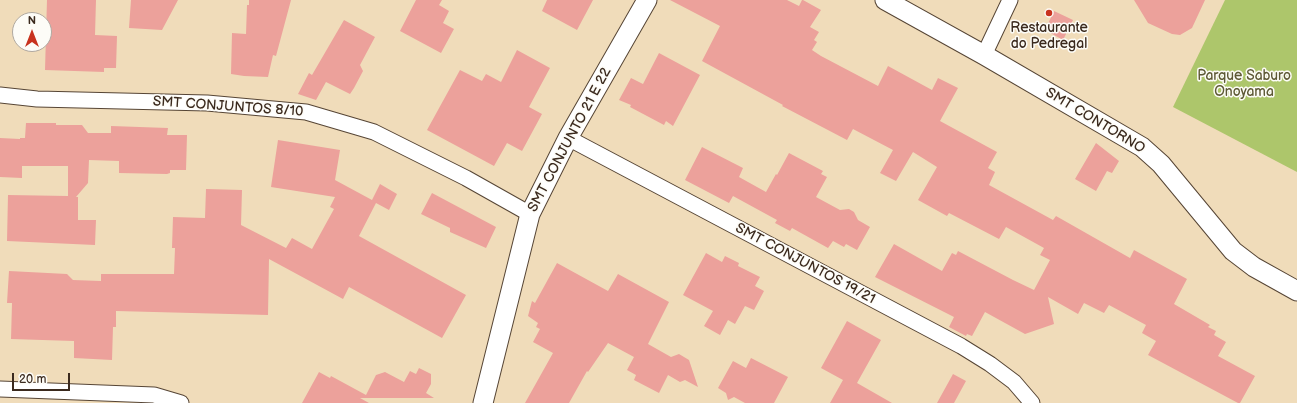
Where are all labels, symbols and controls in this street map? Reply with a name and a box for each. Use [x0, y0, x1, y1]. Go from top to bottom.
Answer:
marker: Restaurante do Pedregal [1044, 8, 1054, 18]
north arrow [12, 12, 52, 52]
text: N [28, 14, 36, 27]
place label: Restaurante do Pedregal [1010, 20, 1088, 52]
street label: SMT CONJUNTO 21 E 22 [525, 65, 615, 215]
park label: Parque Saburo Onoyama [1197, 68, 1291, 100]
street label: SMT CONTORNO [1042, 85, 1148, 157]
street label: SMT CONJUNTOS 8/10 [152, 93, 304, 121]
street label: SMT CONJUNTOS 19/21 [732, 220, 878, 308]
scale bar [14, 365, 72, 391]
text: 20 m [19, 372, 46, 387]

